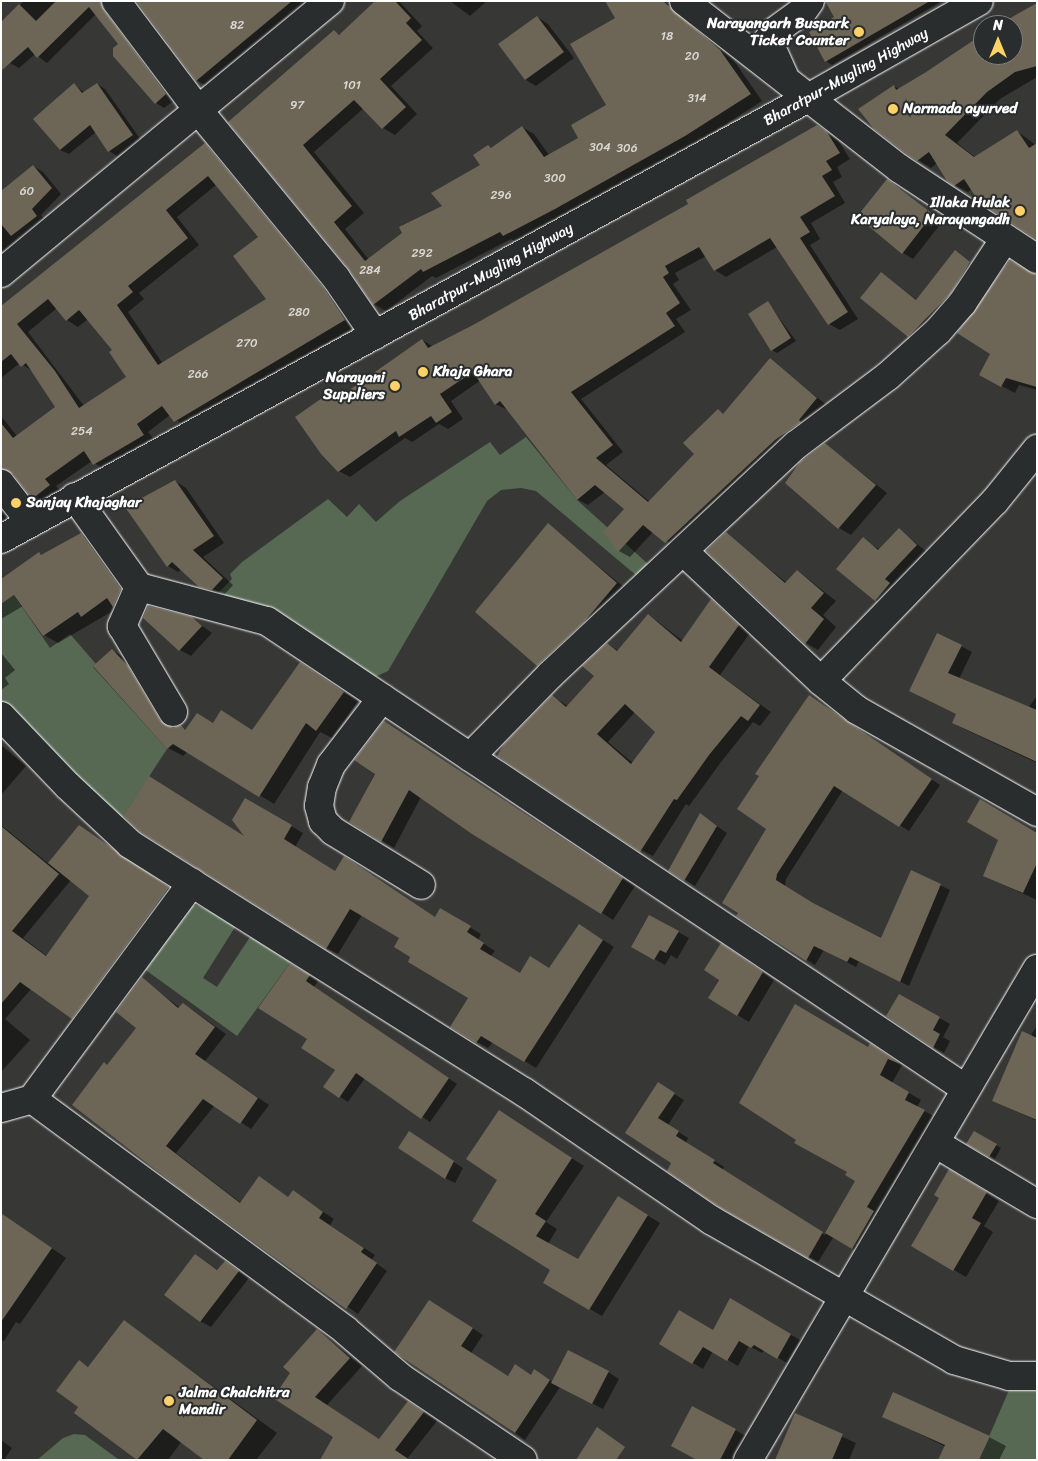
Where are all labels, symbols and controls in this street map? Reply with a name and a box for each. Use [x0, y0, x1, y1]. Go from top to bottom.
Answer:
text: N [993, 13, 1003, 38]
place label: Narayangarh Buspark Ticket Counter [707, 14, 849, 49]
north arrow [973, 15, 1023, 65]
house number: 82 [230, 19, 244, 33]
street label: Bharatpur-Mugling Highway [761, 24, 931, 130]
marker: Narayangarh Buspark Ticket Counter [853, 26, 865, 38]
house number: 18 [661, 30, 673, 44]
house number: 20 [685, 50, 699, 64]
house number: 101 [343, 79, 361, 93]
house number: 314 [687, 92, 707, 106]
house number: 97 [290, 99, 304, 113]
place label: Narmada ayurved [903, 100, 1017, 118]
marker: Narmada ayurved [887, 103, 899, 115]
house number: 304 [589, 141, 611, 155]
house number: 306 [617, 142, 637, 156]
house number: 300 [544, 172, 566, 186]
house number: 60 [20, 185, 34, 199]
house number: 296 [490, 189, 512, 203]
place label: Illaka Hulak Karyalaya, Narayangadh [851, 193, 1010, 228]
marker: Illaka Hulak Karyalaya, Narayangadh [1014, 205, 1026, 217]
street label: Bharatpur-Mugling Highway [406, 219, 576, 325]
house number: 292 [411, 247, 433, 261]
house number: 284 [359, 264, 381, 278]
house number: 280 [288, 306, 310, 320]
house number: 270 [236, 337, 258, 351]
place label: Khaja Ghara [433, 363, 512, 381]
marker: Khaja Ghara [417, 366, 429, 378]
house number: 266 [188, 368, 208, 382]
place label: Narayani Suppliers [323, 368, 385, 403]
marker: Narayani Suppliers [389, 380, 401, 392]
house number: 254 [71, 425, 93, 439]
place label: Sanjay Khajaghar [26, 494, 141, 512]
marker: Sanjay Khajaghar [10, 497, 22, 509]
place label: Jalma Chalchitra Mandir [179, 1383, 290, 1418]
marker: Jalma Chalchitra Mandir [163, 1395, 175, 1407]

